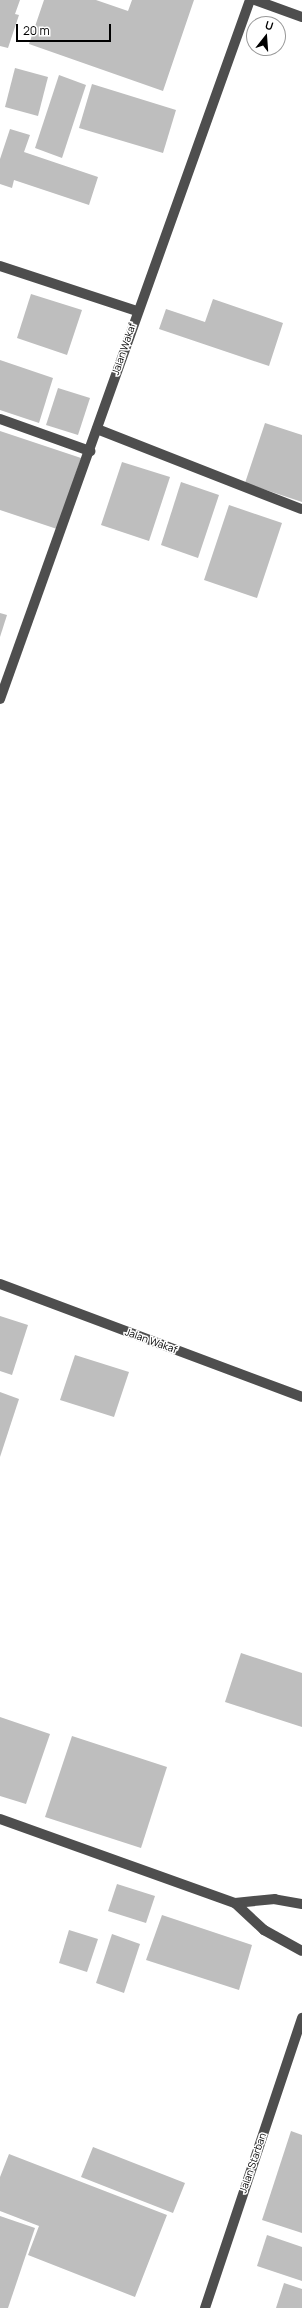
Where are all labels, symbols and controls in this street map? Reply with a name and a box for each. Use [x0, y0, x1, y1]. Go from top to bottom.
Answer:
scale bar [18, 16, 113, 42]
north arrow [246, 16, 286, 56]
text: U [263, 17, 275, 33]
text: 20 m [23, 22, 50, 39]
street label: Jalan Wakaf [109, 321, 139, 377]
street label: Jalan Wakaf [123, 1326, 179, 1356]
street label: Jalan Starban [237, 2131, 269, 2195]

